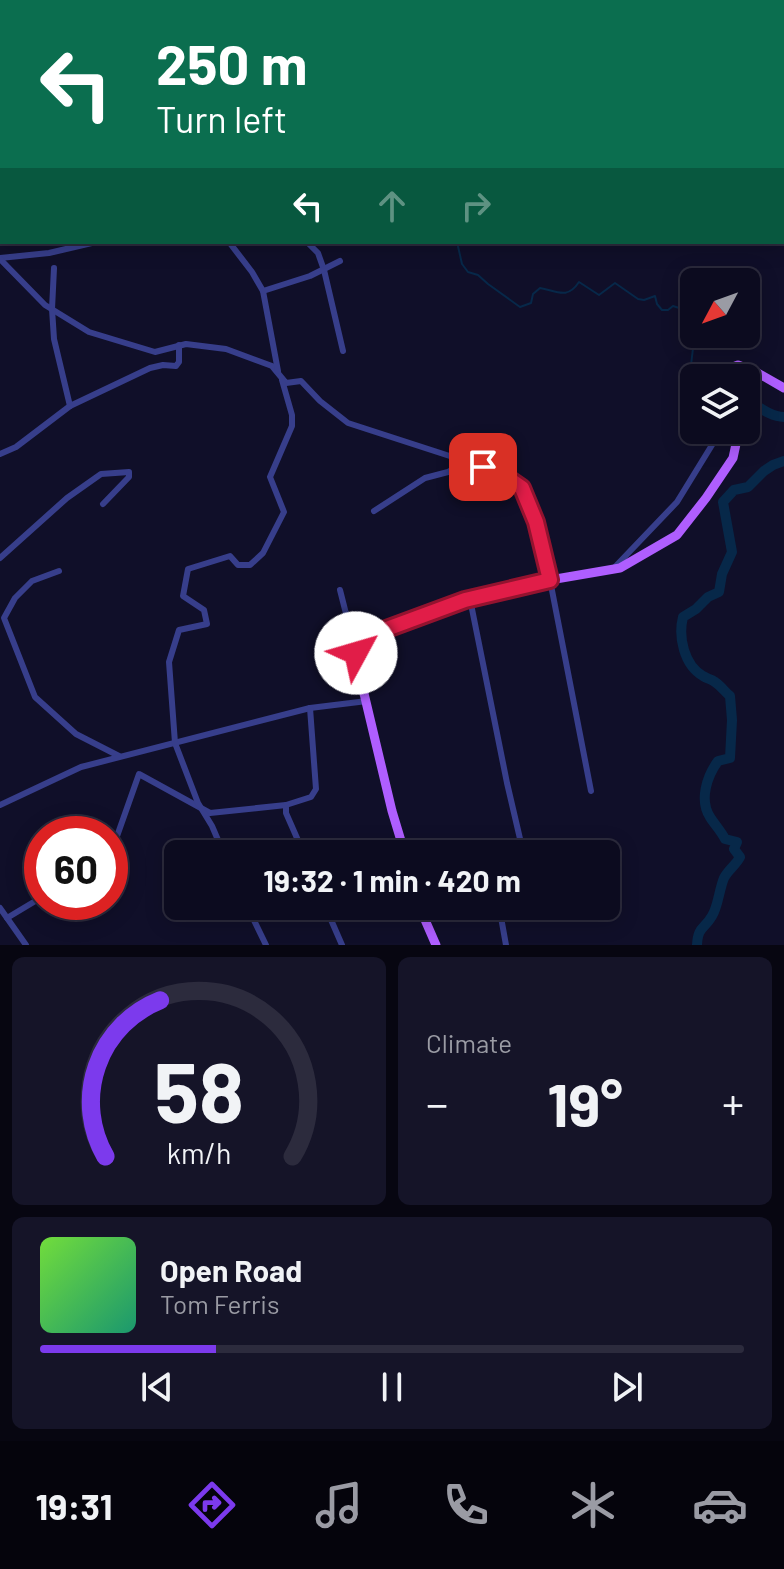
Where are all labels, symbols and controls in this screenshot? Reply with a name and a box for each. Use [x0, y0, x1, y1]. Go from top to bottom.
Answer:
text: 250 m [156, 29, 307, 96]
icon: left [24, 32, 128, 136]
text: Turn left [156, 97, 287, 140]
icon: left [286, 184, 330, 228]
icon: ahead [370, 184, 414, 228]
icon: right [454, 184, 498, 228]
north arrow [680, 268, 760, 348]
map controls [680, 268, 760, 444]
button: layers [680, 364, 760, 444]
pin [449, 433, 517, 501]
icon: arrive [461, 445, 505, 489]
position arrow [314, 611, 398, 695]
speed limit sign: 60 [24, 816, 128, 920]
text: 19:32 · 1 min · 420 m [263, 862, 521, 898]
text: Climate [426, 1027, 512, 1058]
text: 58 [154, 1040, 244, 1140]
text: 19° [547, 1067, 623, 1139]
text: − [426, 1076, 448, 1129]
text: + [722, 1076, 744, 1129]
text: km/h [167, 1135, 231, 1170]
text: Open Road [160, 1252, 302, 1288]
text: Tom Ferris [160, 1288, 280, 1319]
icon: previous [135, 1365, 179, 1409]
icon: pause [370, 1365, 414, 1409]
icon: next [605, 1365, 649, 1409]
icon: directions [184, 1477, 240, 1533]
icon: music [311, 1477, 367, 1533]
icon: phone [438, 1477, 494, 1533]
icon: climate [565, 1477, 621, 1533]
icon: car [692, 1477, 748, 1533]
text: 19:31 [36, 1484, 113, 1527]

